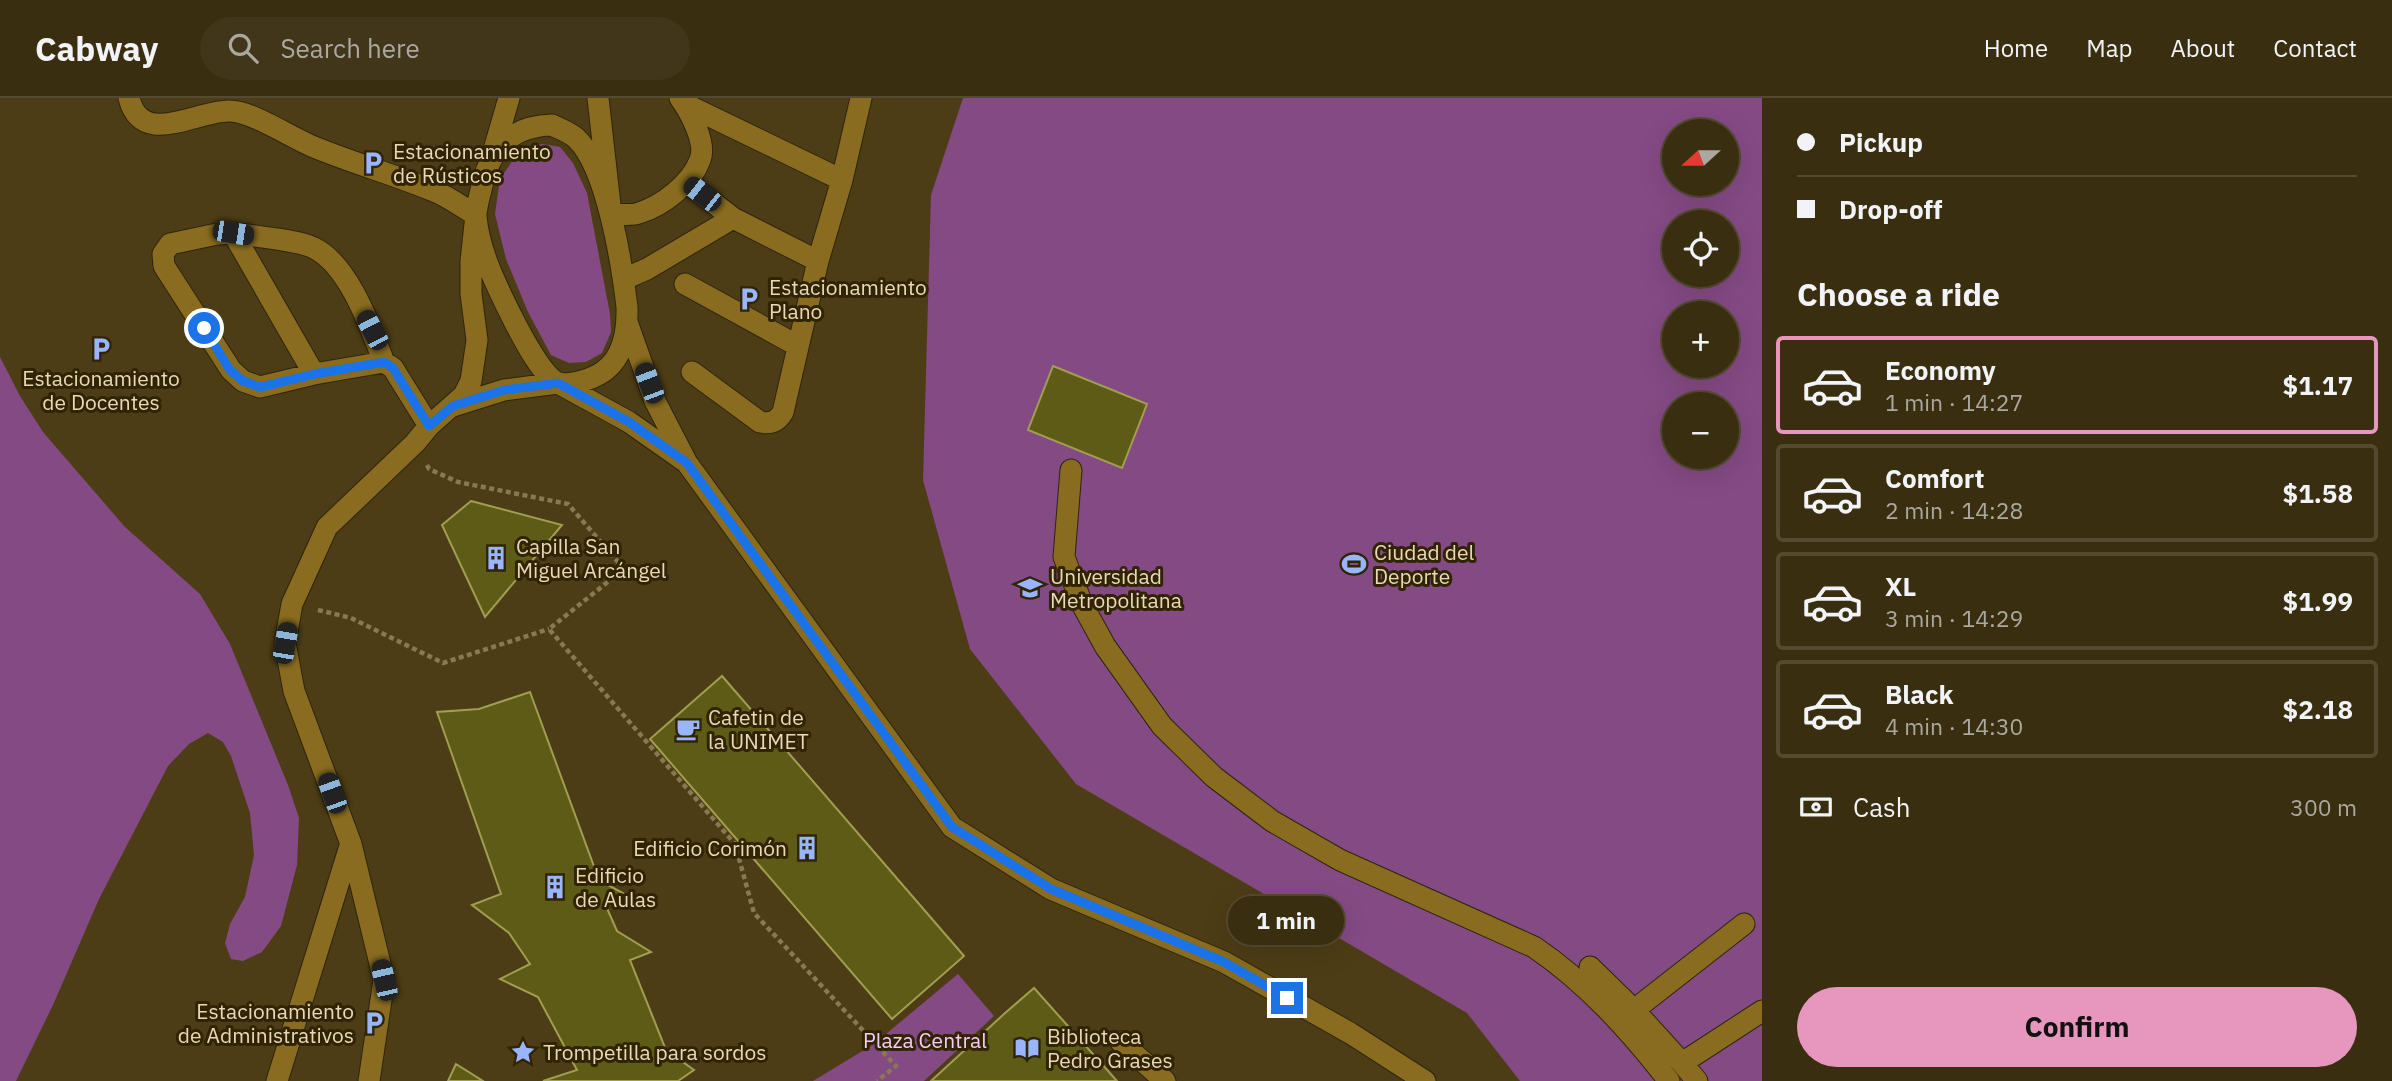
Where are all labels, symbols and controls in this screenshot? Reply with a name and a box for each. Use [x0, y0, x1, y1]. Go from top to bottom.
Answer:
search box [200, 17, 690, 80]
text: Cabway [35, 27, 158, 70]
icon: search [224, 29, 262, 67]
text: Search here [280, 31, 420, 65]
text: Home [1984, 32, 2048, 64]
text: Map [2086, 32, 2132, 64]
text: About [2170, 32, 2235, 64]
text: Contact [2273, 32, 2357, 64]
north arrow [1662, 119, 1740, 196]
map controls [1662, 119, 1739, 469]
text: Pickup [1839, 125, 1923, 159]
place label: Estacionamiento de Rústicos [393, 137, 551, 189]
parking icon: Estacionamiento de Rústicos [359, 149, 387, 177]
car [679, 173, 726, 215]
text: Drop-off [1839, 192, 1942, 226]
button: locate [1662, 210, 1739, 287]
car [211, 219, 256, 247]
place label: Estacionamiento Plano [769, 273, 927, 325]
text: Choose a ride [1797, 273, 2000, 315]
parking icon: Estacionamiento Plano [735, 285, 763, 313]
button: + [1662, 301, 1739, 378]
car [353, 307, 392, 353]
route start [188, 312, 220, 344]
parking icon: Estacionamiento de Docentes [87, 335, 115, 363]
text: Economy [1885, 353, 1996, 387]
icon: car [1801, 354, 1864, 417]
car [632, 360, 667, 406]
place label: Estacionamiento de Docentes [22, 364, 180, 416]
text: $1.17 [2283, 368, 2353, 402]
text: 1 min · 14:27 [1885, 387, 2023, 417]
button: − [1662, 392, 1739, 469]
text: Comfort [1885, 461, 1984, 495]
icon: car [1801, 462, 1864, 525]
text: $1.58 [2283, 476, 2353, 510]
text: 2 min · 14:28 [1885, 495, 2023, 525]
place label: Capilla San Miguel Arcángel [516, 532, 667, 584]
place label: Ciudad del Deporte [1374, 538, 1474, 590]
building icon: Capilla San Miguel Arcángel [482, 544, 510, 572]
sports icon: Ciudad del Deporte [1340, 550, 1368, 578]
place label: Universidad Metropolitana [1050, 562, 1182, 614]
text: XL [1885, 569, 1916, 603]
icon: car [1801, 570, 1864, 633]
school or university icon: Universidad Metropolitana [1016, 574, 1044, 602]
text: $1.99 [2283, 584, 2353, 618]
text: 3 min · 14:29 [1885, 603, 2023, 633]
car [272, 620, 299, 666]
text: Black [1885, 677, 1953, 711]
icon: car [1801, 678, 1864, 741]
text: $2.18 [2283, 692, 2353, 726]
place label: Cafetin de la UNIMET [708, 703, 809, 755]
text: 4 min · 14:30 [1885, 711, 2023, 741]
cafe icon: Cafetin de la UNIMET [674, 715, 702, 743]
car [315, 770, 350, 816]
icon: cash [1797, 788, 1835, 826]
text: Cash [1853, 790, 1910, 824]
text: 300 m [2290, 792, 2357, 822]
place label: Edificio Corimón [633, 834, 787, 862]
building icon: Edificio Corimón [793, 834, 821, 862]
place label: Edificio de Aulas [575, 861, 656, 913]
building icon: Edificio de Aulas [541, 873, 569, 901]
callout: 1 min [1229, 897, 1345, 946]
text: 1 min [1256, 905, 1316, 935]
car [370, 957, 399, 1003]
route end [1271, 982, 1303, 1014]
button: Confirm [1797, 987, 2357, 1067]
place label: Estacionamiento de Administrativos [178, 997, 354, 1049]
parking icon: Estacionamiento de Administrativos [360, 1009, 388, 1037]
place label: Biblioteca Pedro Grases [1047, 1022, 1173, 1074]
park label: Plaza Central [863, 1026, 987, 1054]
library icon: Biblioteca Pedro Grases [1013, 1034, 1041, 1062]
place icon: Trompetilla para sordos [509, 1038, 537, 1066]
place label: Trompetilla para sordos [543, 1038, 767, 1066]

